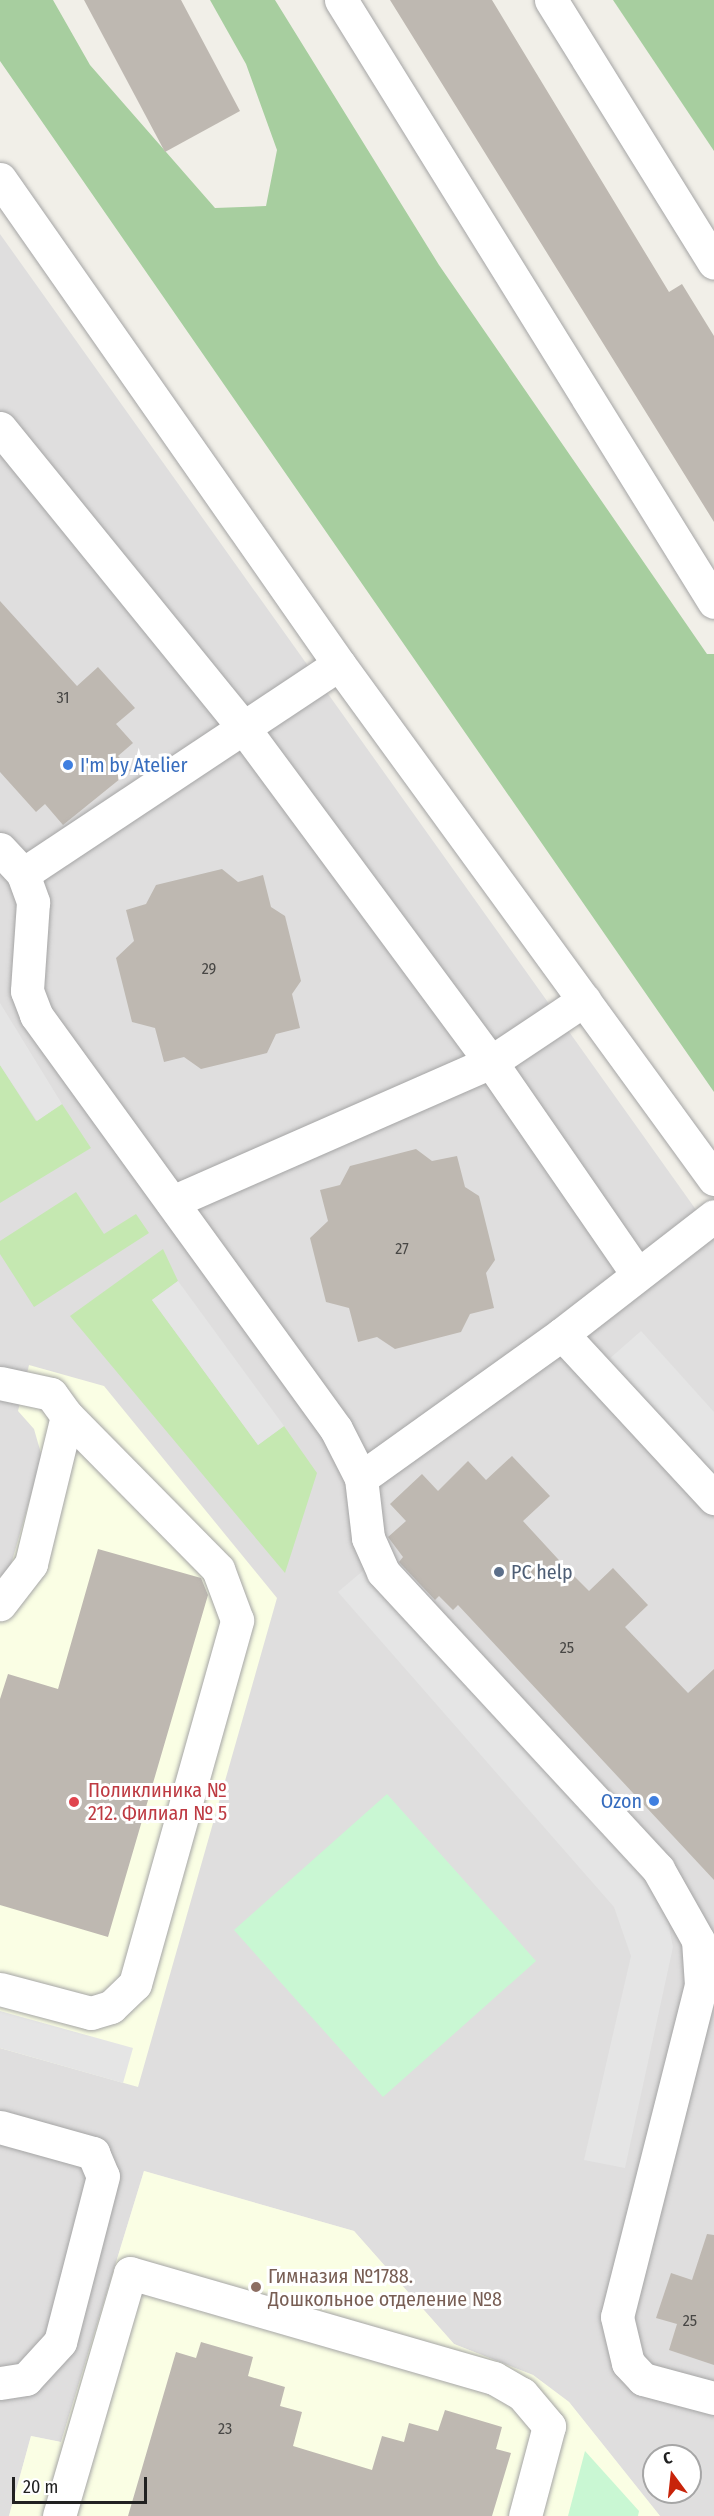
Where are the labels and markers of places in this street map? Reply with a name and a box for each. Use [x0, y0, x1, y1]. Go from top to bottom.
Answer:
place label: I'm by Atelier [80, 753, 187, 777]
marker: I'm by Atelier [61, 758, 75, 772]
place label: PC help [511, 1560, 573, 1584]
marker: PC help [492, 1565, 506, 1579]
place label: Поликлиника № 212. Филиал № 5 [88, 1778, 227, 1825]
place label: Ozon [601, 1789, 642, 1813]
marker: Поликлиника № 212. Филиал № 5 [65, 1793, 83, 1811]
marker: Ozon [647, 1794, 661, 1808]
place label: Гимназия №1788. Дошкольное отделение №8 [268, 2264, 502, 2311]
marker: Гимназия №1788. Дошкольное отделение №8 [249, 2280, 263, 2294]

